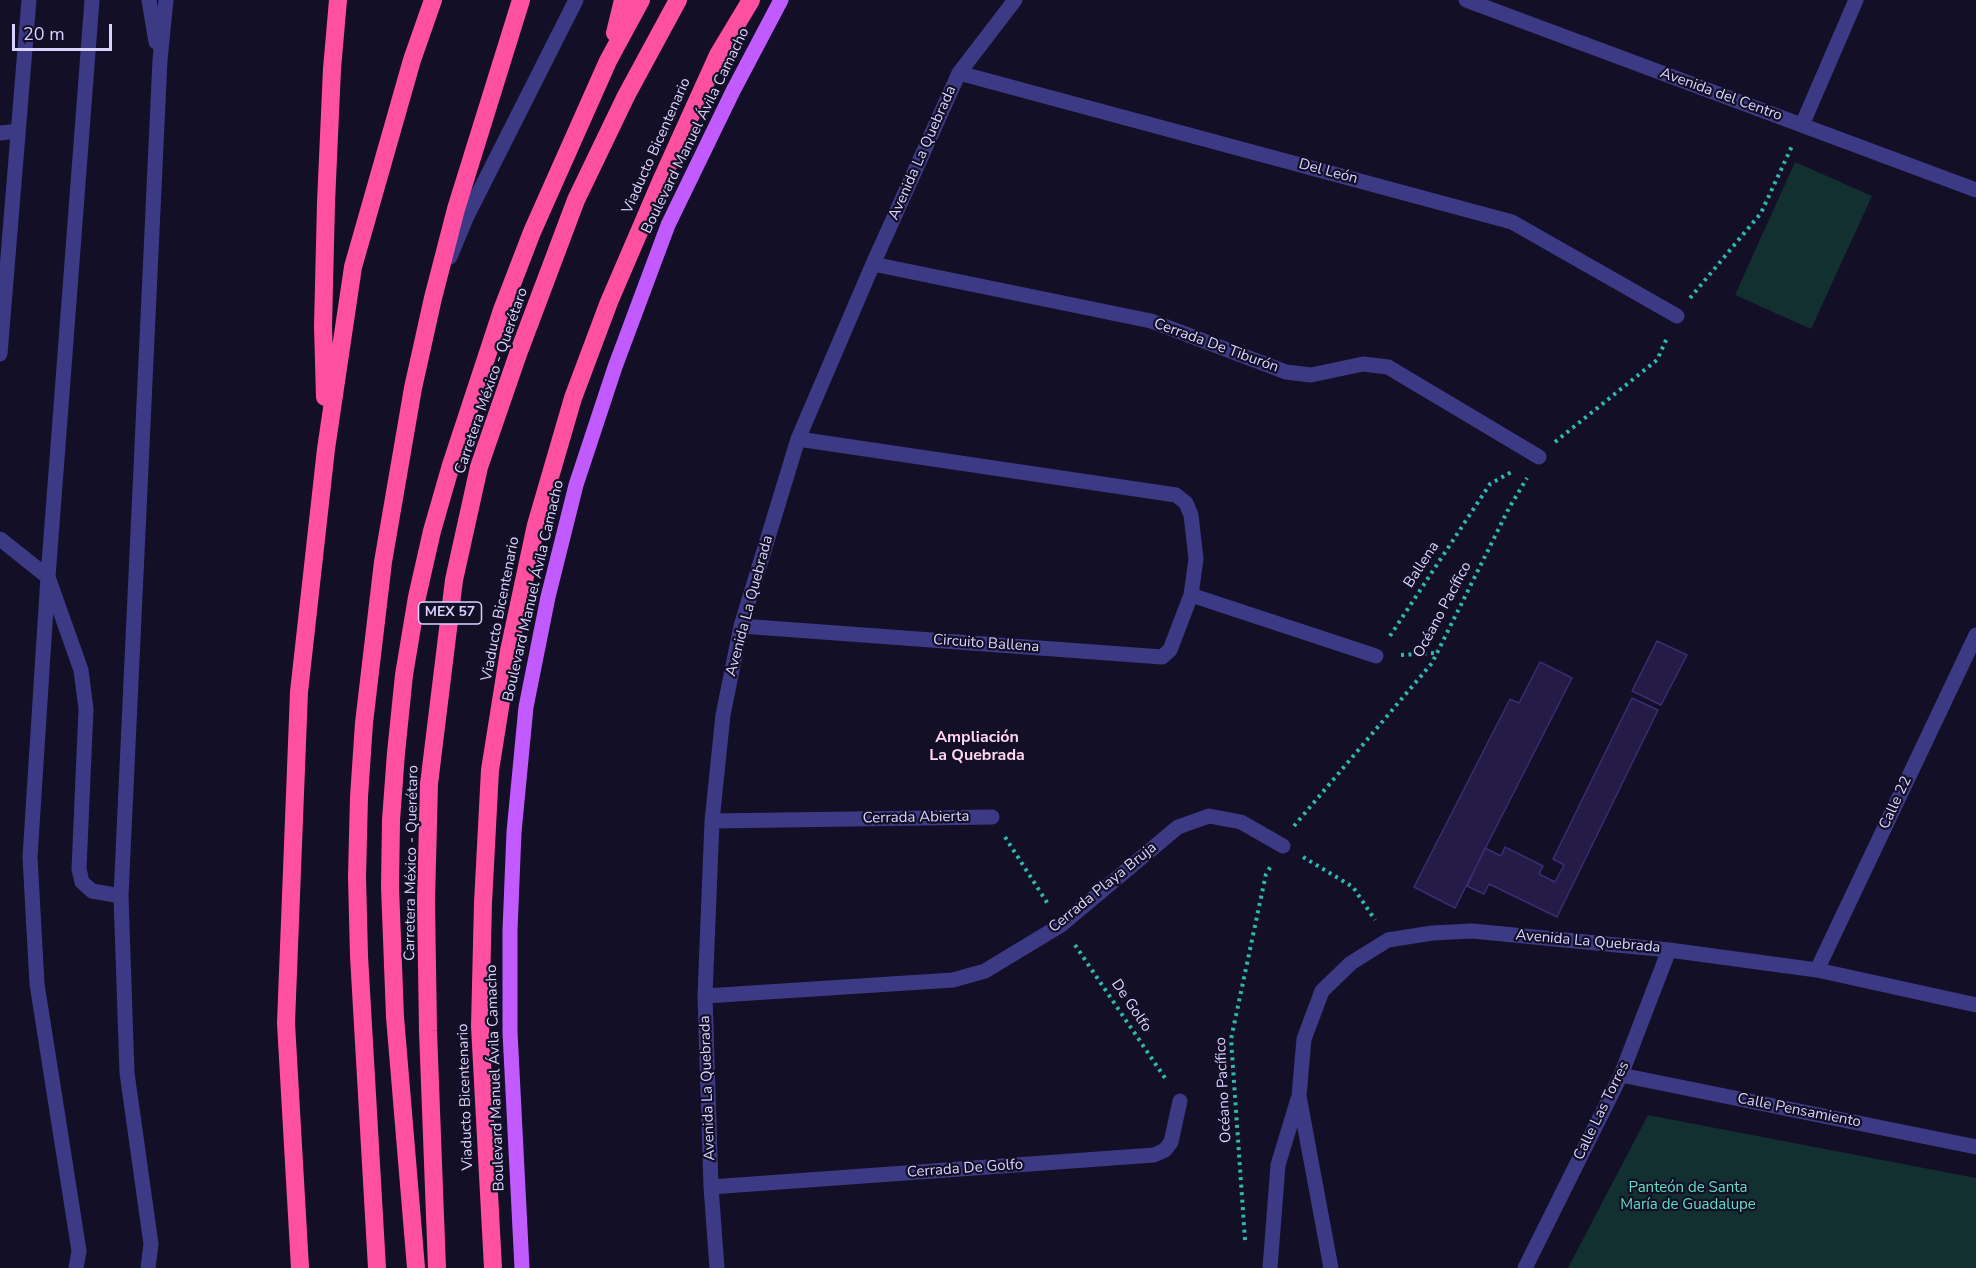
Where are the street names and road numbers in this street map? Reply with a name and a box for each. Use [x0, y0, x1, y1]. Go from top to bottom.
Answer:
street label: Boulevard Manuel Ávila Camacho [638, 25, 754, 237]
street label: Avenida del Centro [1657, 65, 1785, 125]
street label: Viaducto Bicentenario [619, 75, 695, 217]
street label: Avenida La Quebrada [885, 83, 961, 223]
street label: Del León [1297, 156, 1359, 188]
street label: Carretera México - Querétaro [452, 285, 532, 477]
street label: Cerrada De Tiburón [1151, 315, 1281, 377]
street label: Boulevard Manuel Ávila Camacho [500, 478, 568, 704]
street label: Avenida La Quebrada [723, 534, 777, 678]
street label: Viaducto Bicentenario [478, 535, 524, 683]
street label: Ballena [1400, 539, 1444, 591]
street label: Océano Pacífico [1410, 559, 1476, 661]
road number: MEX 57 [418, 602, 482, 624]
street label: Circuito Ballena [932, 631, 1040, 657]
street label: Carretera México - Querétaro [401, 765, 423, 961]
street label: Calle 22 [1876, 774, 1916, 832]
street label: Cerrada Abierta [862, 808, 970, 828]
street label: Cerrada Playa Bruja [1046, 839, 1160, 937]
street label: Avenida La Quebrada [1515, 927, 1661, 957]
street label: Boulevard Manuel Ávila Camacho [483, 964, 509, 1192]
street label: De Golfo [1107, 976, 1155, 1036]
street label: Avenida La Quebrada [696, 1015, 720, 1161]
street label: Viaducto Bicentenario [454, 1023, 478, 1171]
street label: Océano Pacífico [1212, 1037, 1236, 1143]
street label: Calle Las Torres [1570, 1059, 1634, 1163]
street label: Calle Pensamiento [1736, 1090, 1862, 1132]
street label: Cerrada De Golfo [906, 1156, 1024, 1182]

